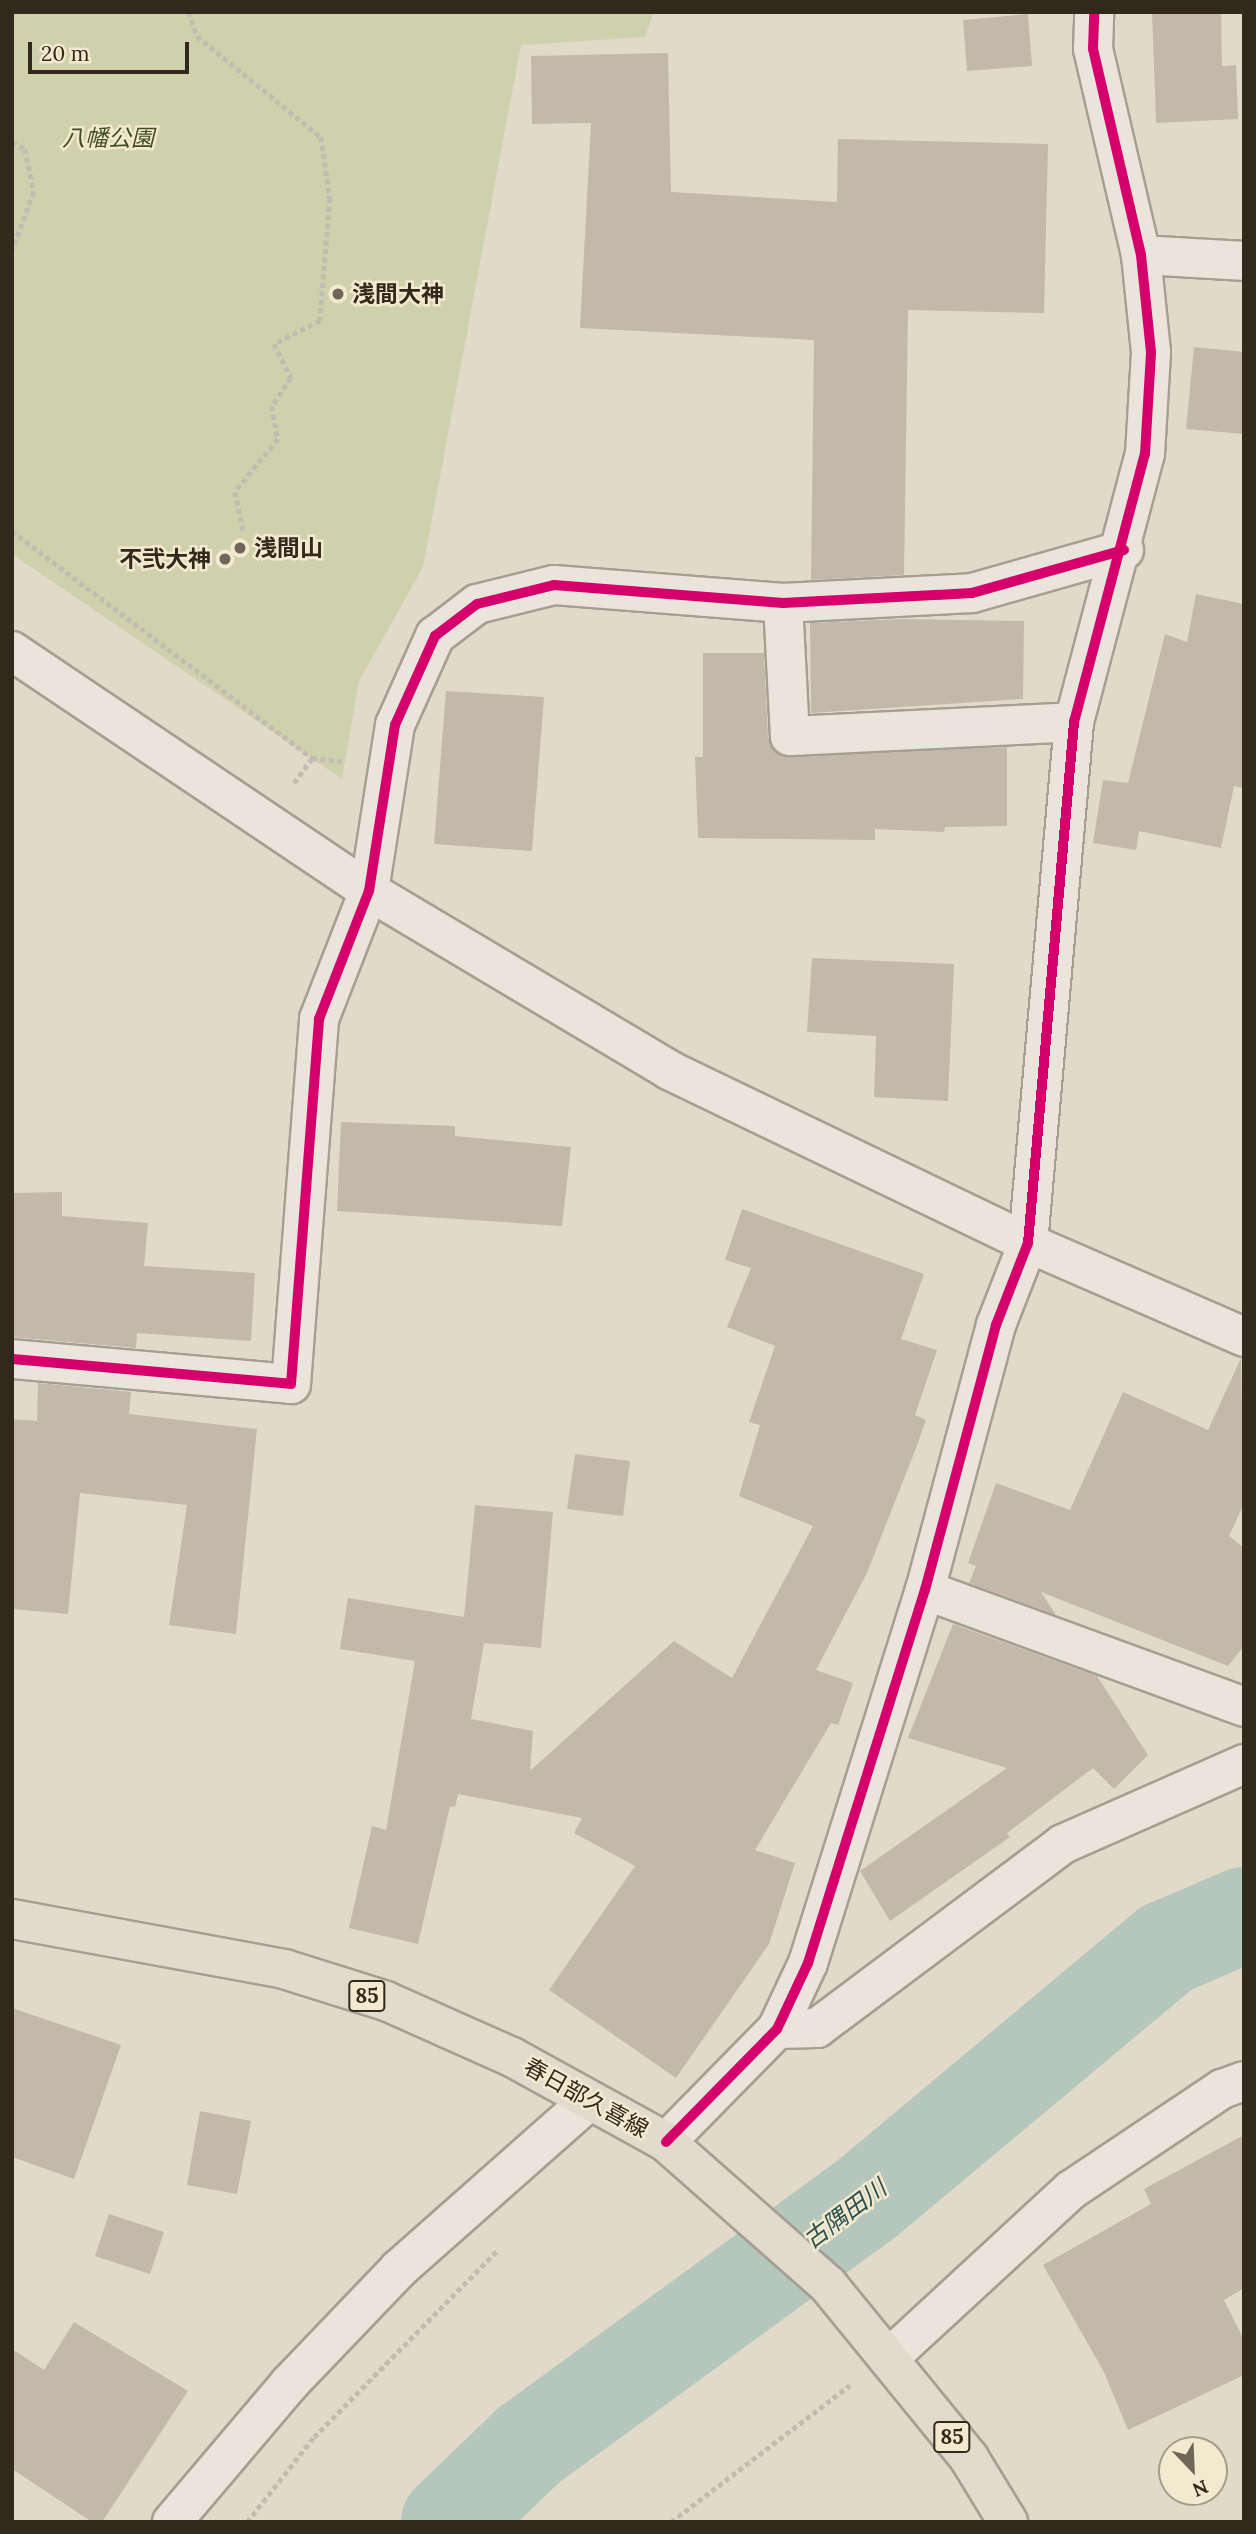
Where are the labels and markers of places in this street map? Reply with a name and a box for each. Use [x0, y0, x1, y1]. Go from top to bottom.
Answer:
place label: 浅間大神 [352, 280, 444, 308]
marker: 浅間大神 [330, 286, 346, 302]
place label: 浅間山 [254, 534, 323, 562]
marker: 浅間山 [232, 540, 248, 556]
place label: 不弐大神 [119, 545, 211, 573]
marker: 不弐大神 [217, 551, 233, 567]

